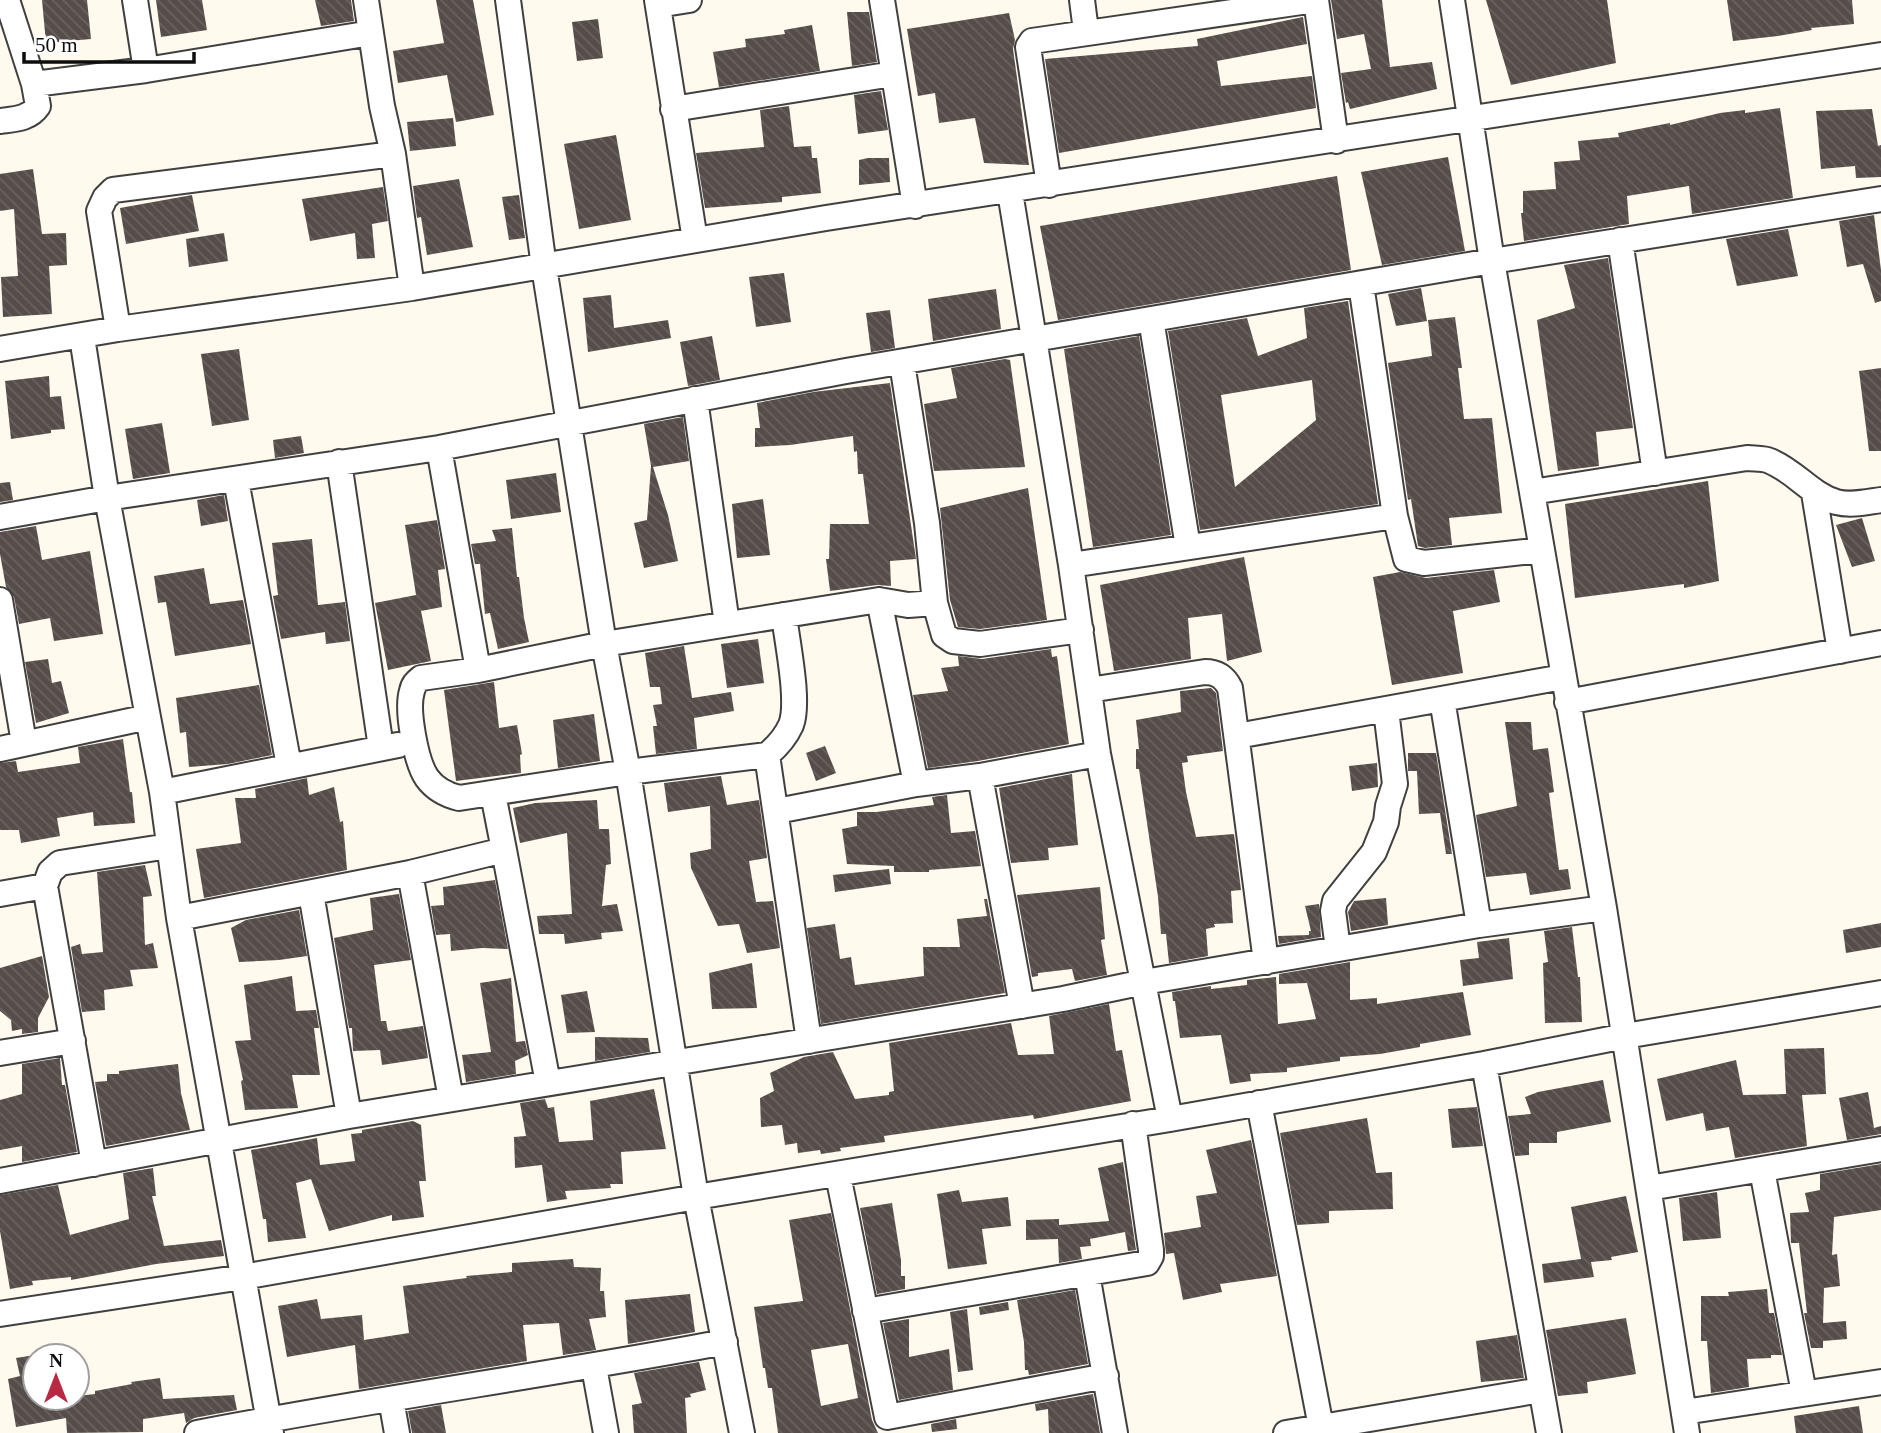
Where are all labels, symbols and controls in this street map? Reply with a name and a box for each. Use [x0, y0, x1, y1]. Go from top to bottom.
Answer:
scale bar [24, 21, 194, 65]
text: 50 m [35, 33, 78, 57]
north arrow [21, 1342, 91, 1412]
text: N [49, 1350, 63, 1371]

